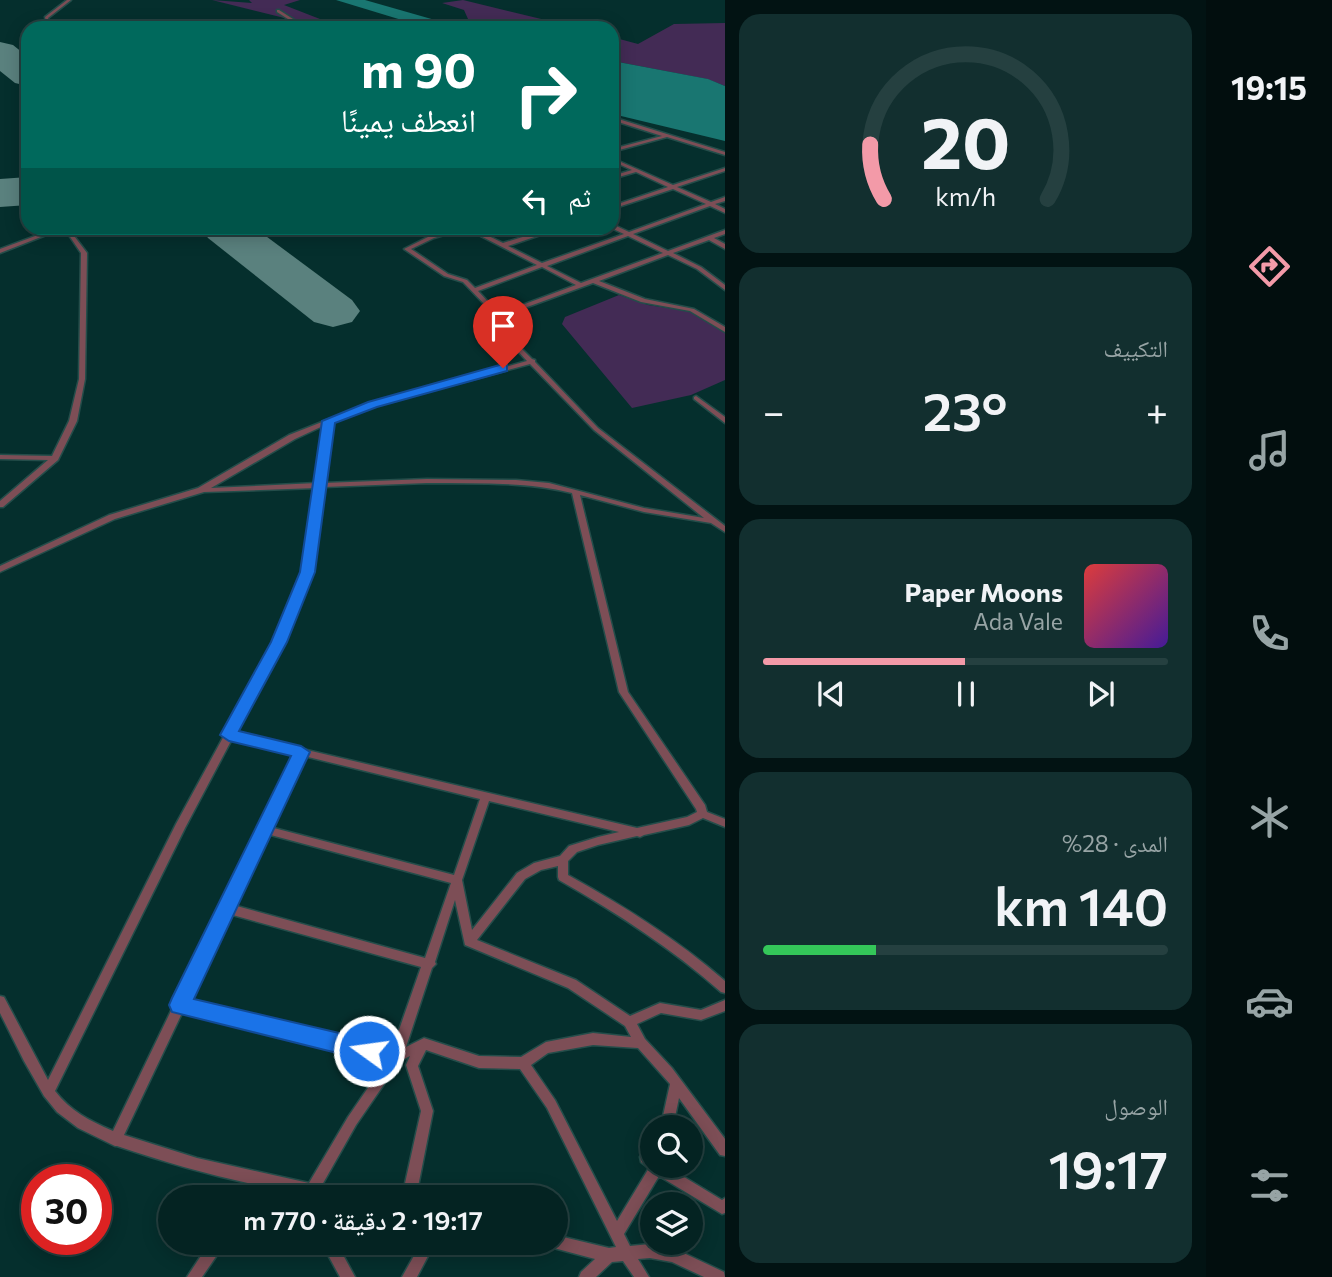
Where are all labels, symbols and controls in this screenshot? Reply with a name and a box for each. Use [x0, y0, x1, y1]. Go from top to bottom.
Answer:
text: 90 m [361, 38, 476, 98]
icon: right [500, 49, 591, 140]
text: 19:15 [1231, 67, 1307, 107]
text: 20 [921, 96, 1010, 185]
text: انعطف يمينًا [341, 99, 476, 139]
text: ثم [568, 181, 591, 212]
text: km/h [935, 181, 996, 211]
icon: left [516, 182, 554, 220]
icon: directions [1245, 242, 1294, 291]
pin [473, 296, 533, 368]
icon: arrive [484, 307, 522, 345]
text: التكييف [1103, 334, 1168, 362]
text: 23° [923, 378, 1008, 442]
text: − [763, 387, 785, 434]
text: + [1146, 387, 1168, 434]
icon: music [1245, 426, 1294, 475]
text: Paper Moons [905, 576, 1063, 607]
text: Ada Vale [973, 607, 1063, 635]
icon: phone [1245, 609, 1294, 658]
icon: previous [812, 675, 850, 713]
icon: pause [947, 675, 985, 713]
icon: next [1082, 675, 1120, 713]
icon: climate [1245, 793, 1294, 842]
text: المدى · 28% [1062, 829, 1168, 857]
text: 140 km [994, 873, 1168, 937]
icon: car [1245, 977, 1294, 1026]
position arrow [332, 1014, 406, 1088]
text: الوصول [1104, 1092, 1168, 1120]
map controls [640, 1115, 703, 1255]
button: search [640, 1115, 703, 1178]
text: 19:17 [1048, 1136, 1168, 1200]
icon: filters [1245, 1161, 1294, 1210]
speed limit sign: 30 [21, 1164, 112, 1255]
button: layers [640, 1192, 703, 1255]
text: 19:17 · 2 دقيقة · 770 m [243, 1204, 483, 1235]

